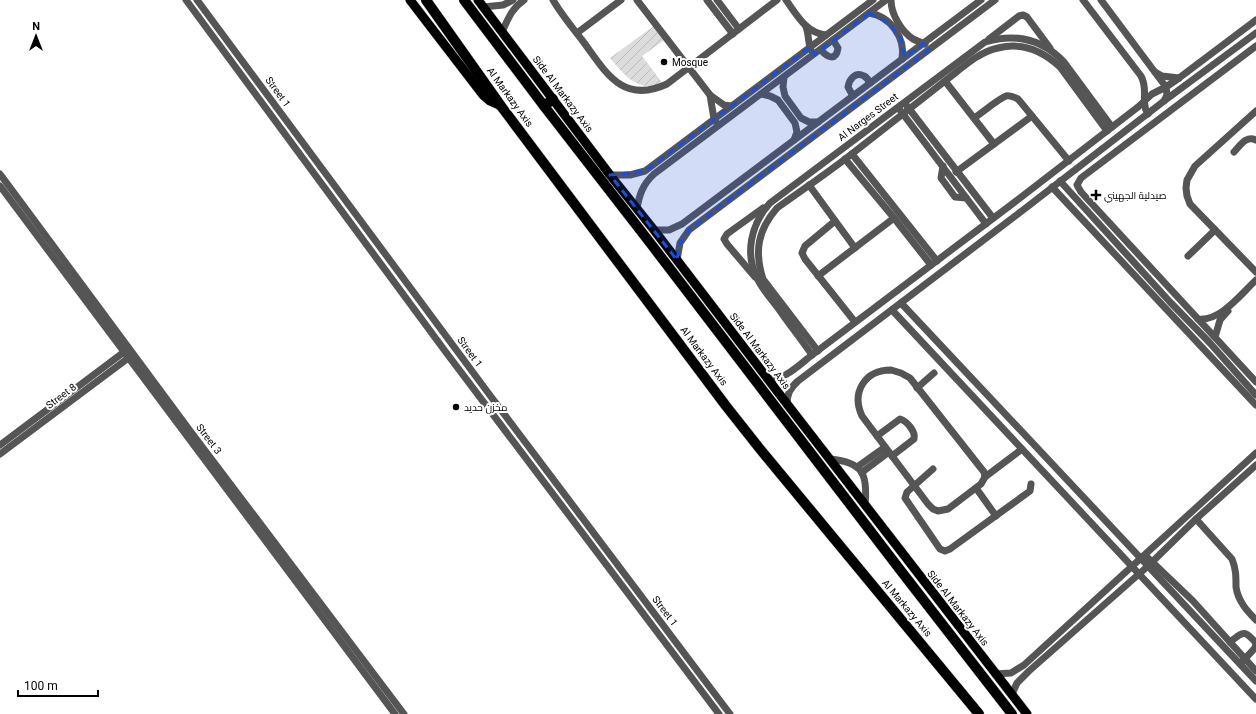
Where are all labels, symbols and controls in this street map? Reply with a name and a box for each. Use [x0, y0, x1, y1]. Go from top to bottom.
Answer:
north arrow [16, 16, 56, 56]
text: N [32, 20, 40, 33]
street label: Side Al Markazy Axis [531, 54, 595, 134]
marker: Mosque [659, 57, 669, 67]
place label: Mosque [672, 57, 708, 68]
street label: Al Markazy Axis [485, 65, 535, 129]
street label: Street 1 [263, 75, 293, 109]
street label: Al Narges Street [836, 91, 900, 143]
marker: صيدلية الجهيني [1091, 190, 1101, 200]
place label: صيدلية الجهيني [1104, 190, 1167, 203]
street label: Side Al Markazy Axis [728, 311, 792, 391]
street label: Al Markazy Axis [678, 324, 730, 388]
street label: Street 1 [455, 335, 485, 369]
street label: Street 8 [44, 381, 78, 411]
marker: مخزن حديد [451, 402, 461, 412]
place label: مخزن حديد [464, 402, 508, 414]
street label: Street 3 [194, 422, 224, 456]
street label: Side Al Markazy Axis [925, 568, 991, 648]
street label: Al Markazy Axis [880, 577, 934, 639]
street label: Street 1 [650, 594, 680, 628]
scale bar [18, 672, 98, 698]
text: 100 m [24, 679, 58, 693]

